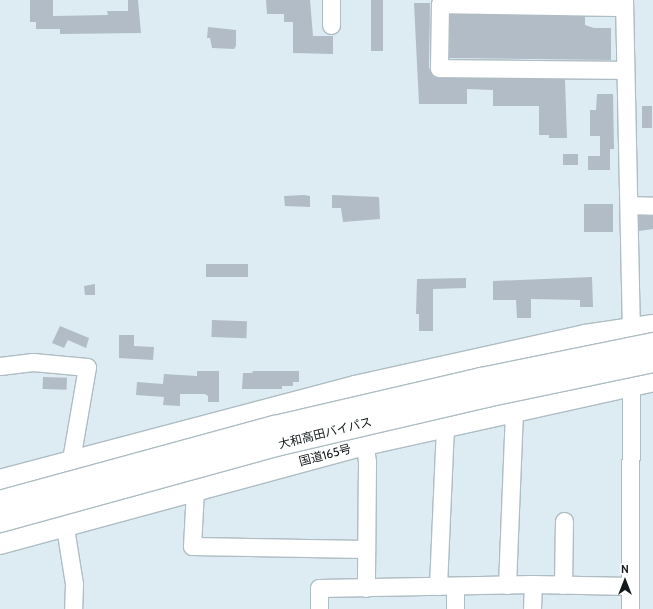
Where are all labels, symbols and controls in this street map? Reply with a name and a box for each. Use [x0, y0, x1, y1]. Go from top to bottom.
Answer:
street label: 大和高田バイパス [277, 414, 373, 452]
street label: 国道165号 [297, 441, 353, 469]
north arrow [605, 561, 645, 601]
text: N [621, 562, 629, 576]

